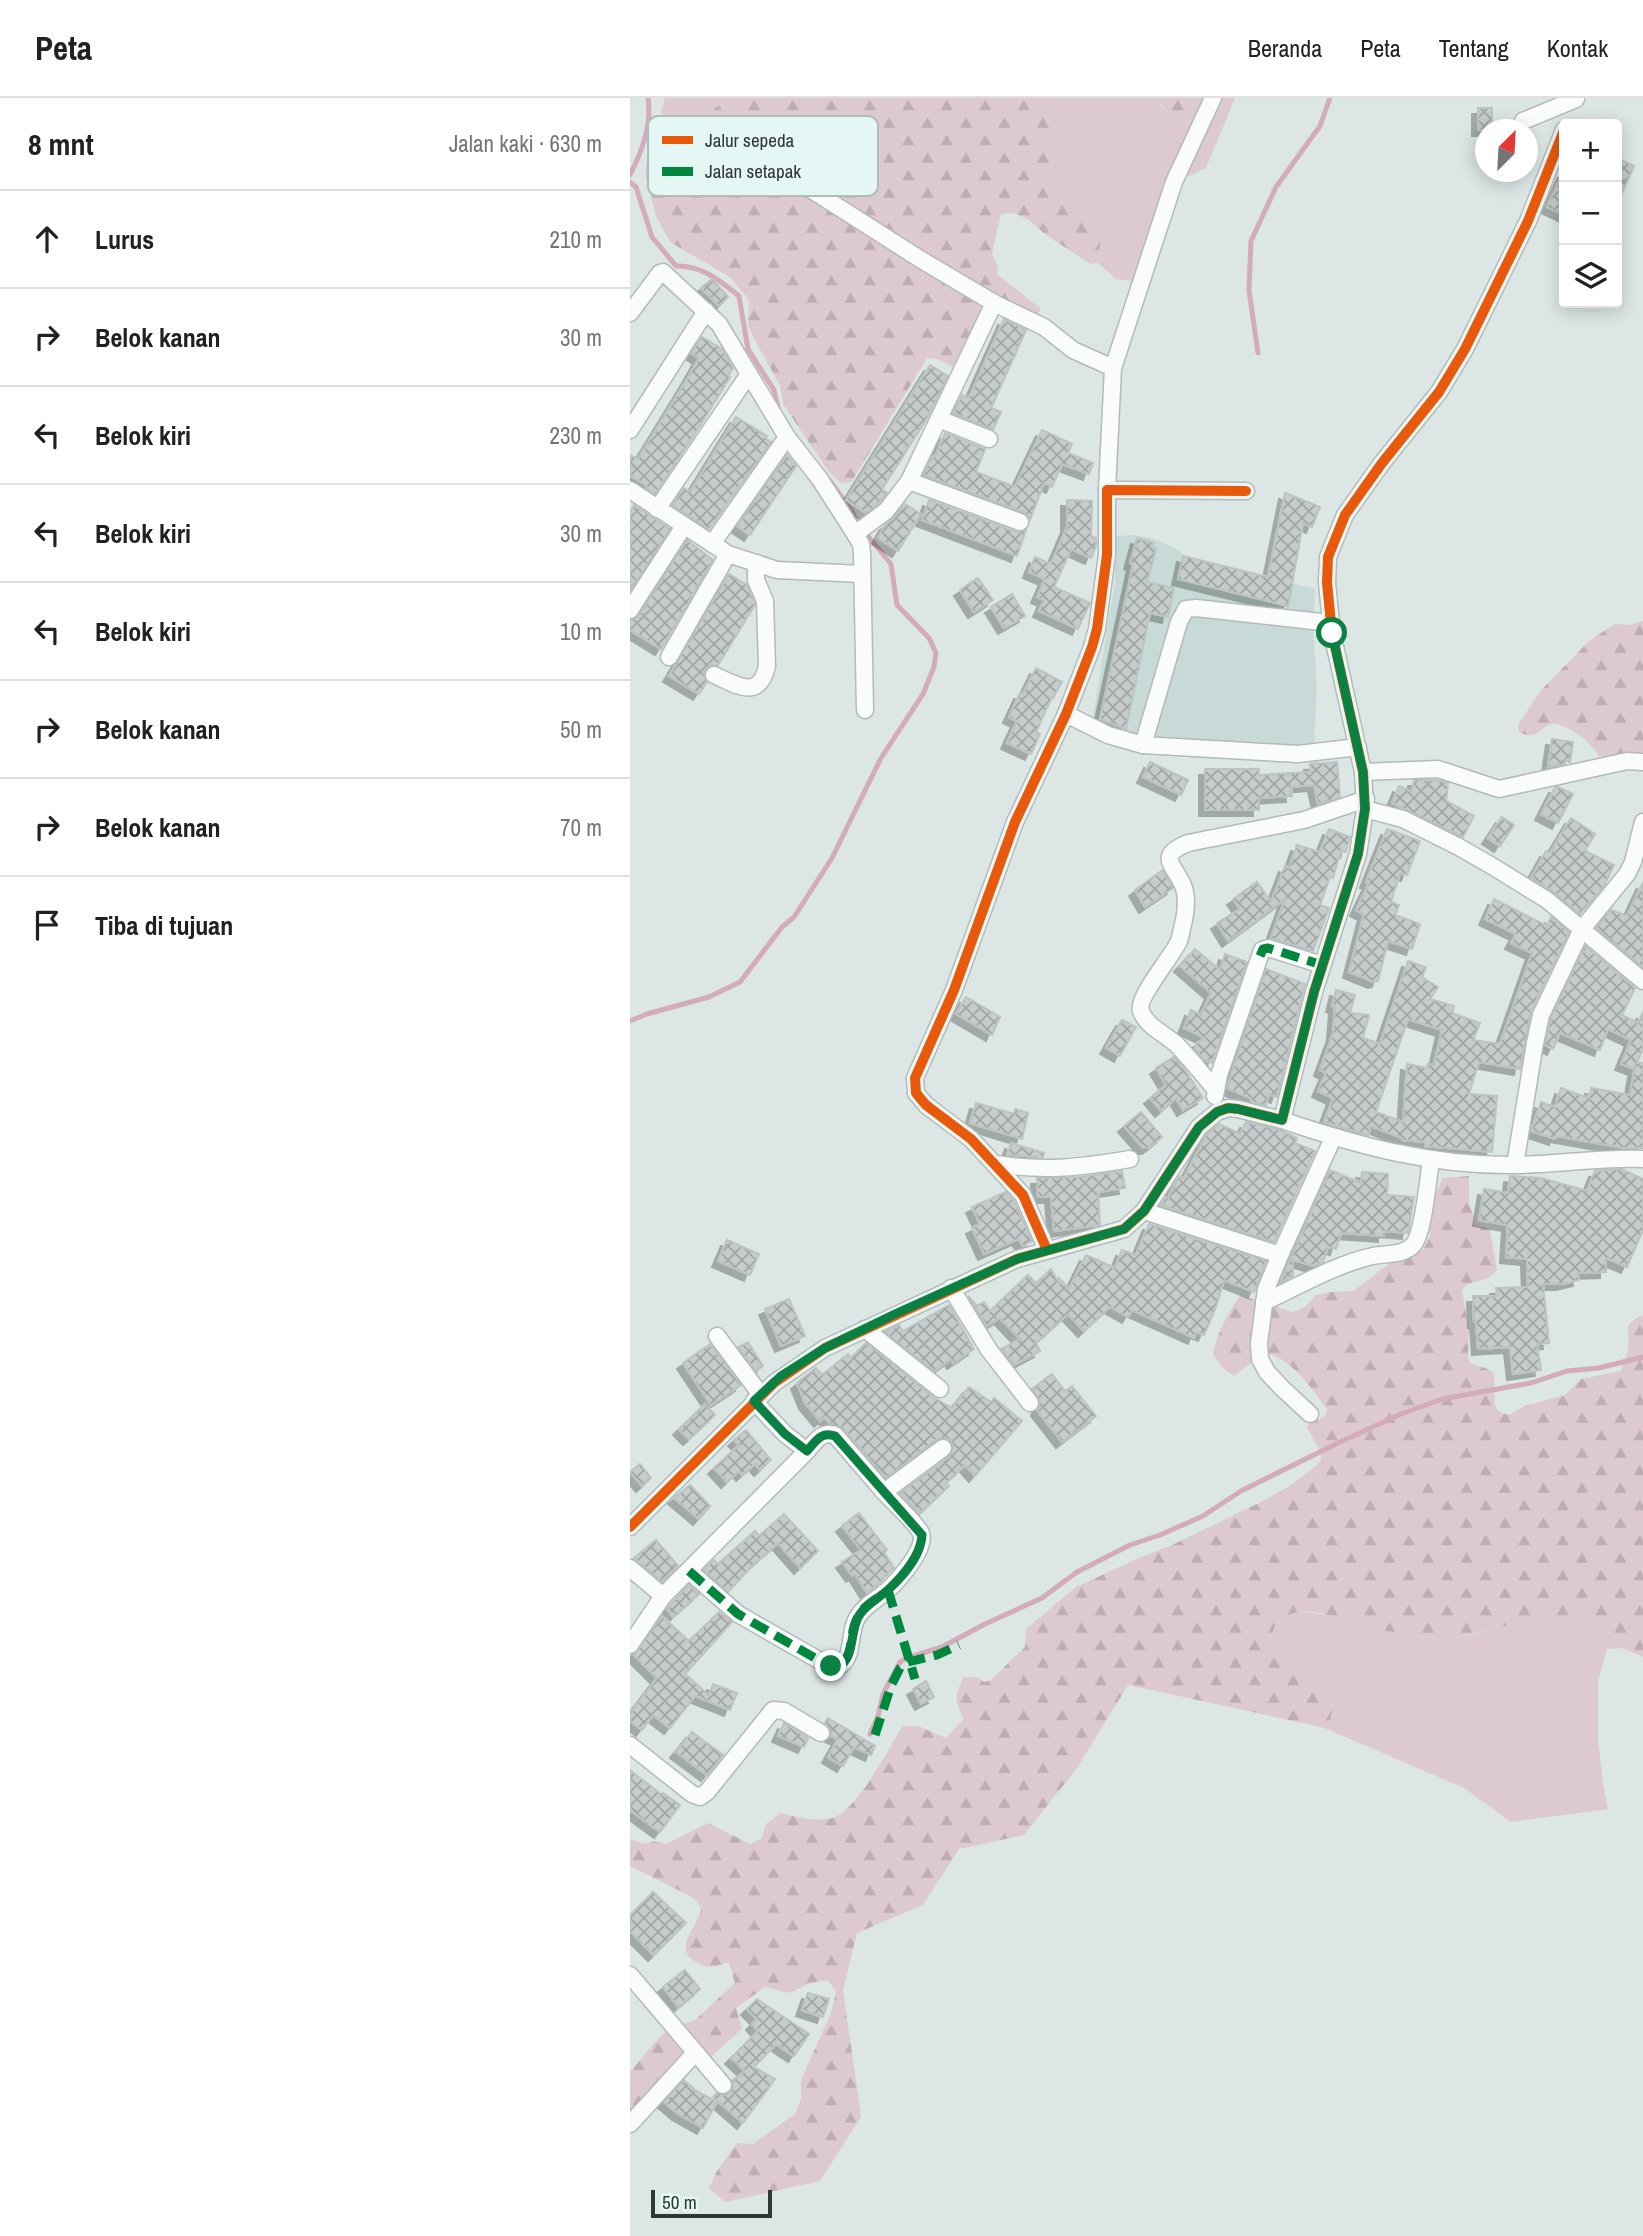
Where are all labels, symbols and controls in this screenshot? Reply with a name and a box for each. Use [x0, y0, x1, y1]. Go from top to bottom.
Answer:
text: Peta [35, 26, 92, 70]
text: Beranda [1248, 32, 1322, 64]
text: Peta [1360, 32, 1401, 64]
text: Tentang [1439, 32, 1509, 64]
text: Kontak [1547, 32, 1608, 64]
legend [648, 116, 878, 196]
north arrow [1475, 119, 1538, 182]
map controls [1559, 119, 1622, 308]
button: + [1559, 119, 1622, 182]
text: 8 mnt [28, 124, 94, 164]
text: Jalur sepeda [705, 127, 795, 153]
text: Jalan kaki · 630 m [449, 128, 602, 159]
text: Jalan setapak [705, 158, 801, 184]
button: − [1559, 182, 1622, 245]
icon: ahead [28, 220, 66, 258]
text: Lurus [95, 222, 154, 257]
text: 210 m [550, 224, 602, 255]
button: layers [1559, 245, 1622, 308]
icon: right [28, 318, 66, 356]
text: Belok kanan [95, 320, 221, 355]
text: 30 m [560, 322, 602, 353]
icon: left [28, 416, 66, 454]
text: Belok kiri [95, 418, 191, 453]
text: 230 m [550, 420, 602, 451]
icon: left [28, 514, 66, 552]
text: Belok kiri [95, 516, 191, 551]
text: 30 m [560, 518, 602, 549]
icon: left [28, 612, 66, 650]
text: Belok kiri [95, 614, 191, 649]
text: 10 m [560, 616, 602, 647]
route start [1316, 617, 1347, 648]
icon: right [28, 710, 66, 748]
text: Belok kanan [95, 712, 221, 747]
text: 50 m [560, 714, 602, 745]
icon: right [28, 808, 66, 846]
text: Belok kanan [95, 810, 221, 845]
text: 70 m [560, 812, 602, 843]
icon: arrive [28, 906, 66, 944]
text: Tiba di tujuan [95, 908, 233, 943]
route end [815, 1650, 846, 1681]
scale bar [651, 2187, 772, 2219]
text: 50 m [662, 2189, 697, 2215]

